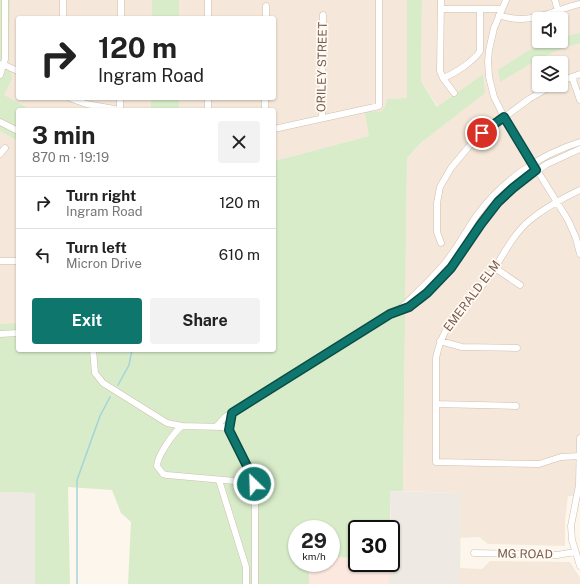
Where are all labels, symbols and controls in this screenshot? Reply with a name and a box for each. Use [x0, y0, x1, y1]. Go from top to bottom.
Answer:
map controls [532, 12, 568, 92]
button: sound [532, 12, 568, 48]
street label: ORILEY STREET [314, 22, 330, 112]
text: 120 m [98, 31, 177, 64]
icon: right [32, 32, 84, 84]
button: layers [532, 56, 568, 92]
text: Ingram Road [98, 65, 204, 86]
pin [465, 116, 499, 150]
text: 3 min [32, 121, 96, 149]
button: close [218, 121, 260, 163]
icon: arrive [471, 122, 493, 144]
text: 870 m · 19:19 [32, 150, 109, 165]
text: Turn right [66, 187, 136, 204]
icon: right [32, 192, 54, 214]
text: 120 m [219, 194, 260, 211]
text: Ingram Road [66, 204, 143, 219]
text: Turn left [66, 239, 127, 256]
icon: left [32, 244, 54, 266]
text: 610 m [219, 246, 260, 263]
text: Micron Drive [66, 256, 142, 271]
street label: EMERALD ELM [441, 258, 503, 334]
button: Exit [32, 298, 142, 344]
button: Share [150, 298, 260, 344]
position arrow [233, 463, 275, 505]
speed limit sign: 30 [348, 520, 400, 572]
text: 29 [301, 529, 327, 553]
street label: MG ROAD [497, 547, 553, 561]
text: km/h [302, 550, 326, 562]

